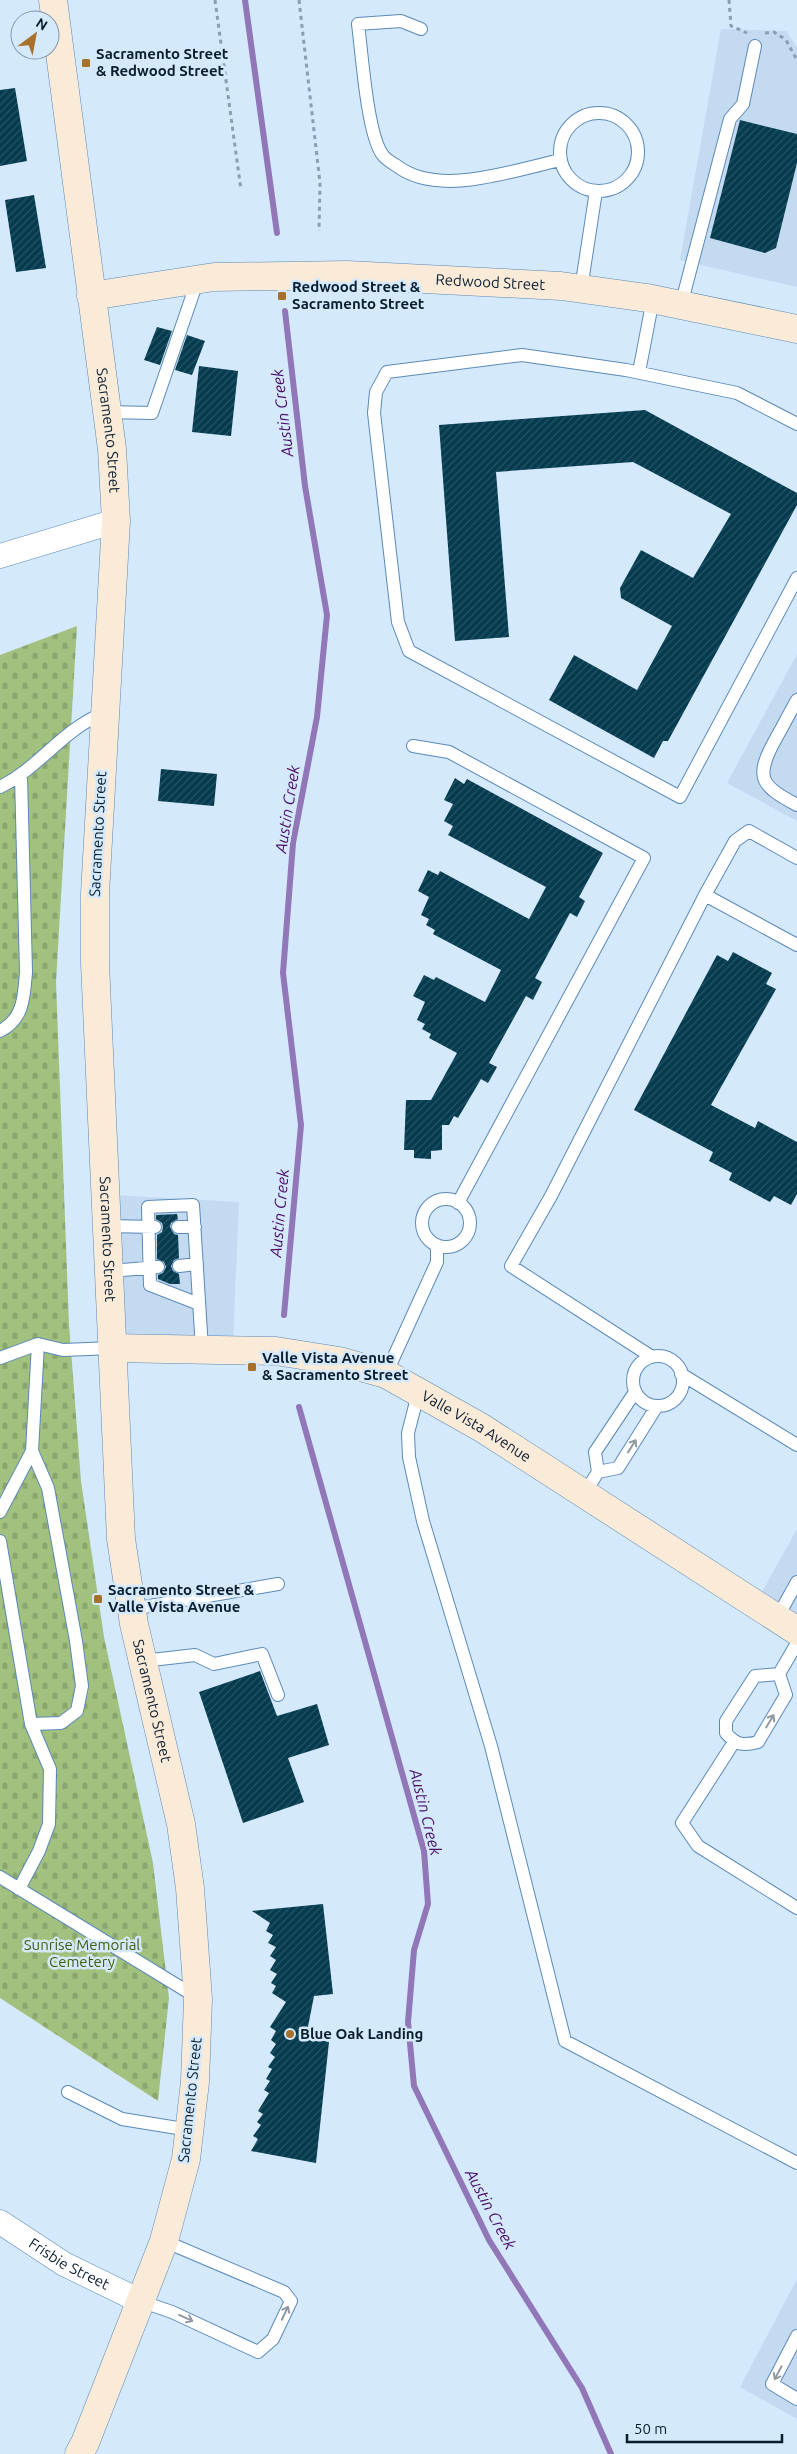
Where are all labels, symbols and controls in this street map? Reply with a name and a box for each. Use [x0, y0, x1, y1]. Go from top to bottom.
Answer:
north arrow [10, 10, 60, 60]
text: N [33, 14, 51, 34]
place label: Sacramento Street & Redwood Street [96, 45, 229, 79]
marker: Sacramento Street & Redwood Street [80, 57, 92, 69]
street label: Redwood Street [435, 271, 546, 293]
place label: Redwood Street & Sacramento Street [292, 278, 425, 312]
marker: Redwood Street & Sacramento Street [276, 290, 288, 302]
street label: Sacramento Street [93, 367, 123, 494]
water label: Austin Creek [268, 367, 296, 459]
water label: Austin Creek [271, 763, 303, 855]
street label: Sacramento Street [86, 771, 109, 897]
water label: Austin Creek [266, 1167, 292, 1259]
street label: Sacramento Street [97, 1176, 119, 1302]
place label: Valle Vista Avenue & Sacramento Street [262, 1349, 409, 1383]
marker: Valle Vista Avenue & Sacramento Street [246, 1361, 258, 1373]
street label: Valle Vista Avenue [419, 1387, 534, 1465]
one-way arrow [627, 1439, 637, 1453]
place label: Sacramento Street & Valle Vista Avenue [108, 1581, 255, 1615]
marker: Sacramento Street & Valle Vista Avenue [92, 1593, 104, 1605]
street label: Sacramento Street [130, 1637, 175, 1764]
one-way arrow [765, 1715, 775, 1729]
water label: Austin Creek [406, 1766, 446, 1858]
park label: Sunrise Memorial Cemetery [24, 1936, 140, 1970]
place label: Blue Oak Landing [300, 2025, 423, 2042]
marker: Blue Oak Landing [284, 2028, 296, 2040]
street label: Sacramento Street [174, 2036, 205, 2163]
water label: Austin Creek [462, 2165, 520, 2253]
street label: Frisbie Street [26, 2234, 112, 2293]
one-way arrow [281, 2306, 291, 2321]
one-way arrow [178, 2314, 193, 2324]
one-way arrow [773, 2365, 782, 2380]
scale bar [627, 2412, 782, 2444]
text: 50 m [634, 2420, 667, 2437]

